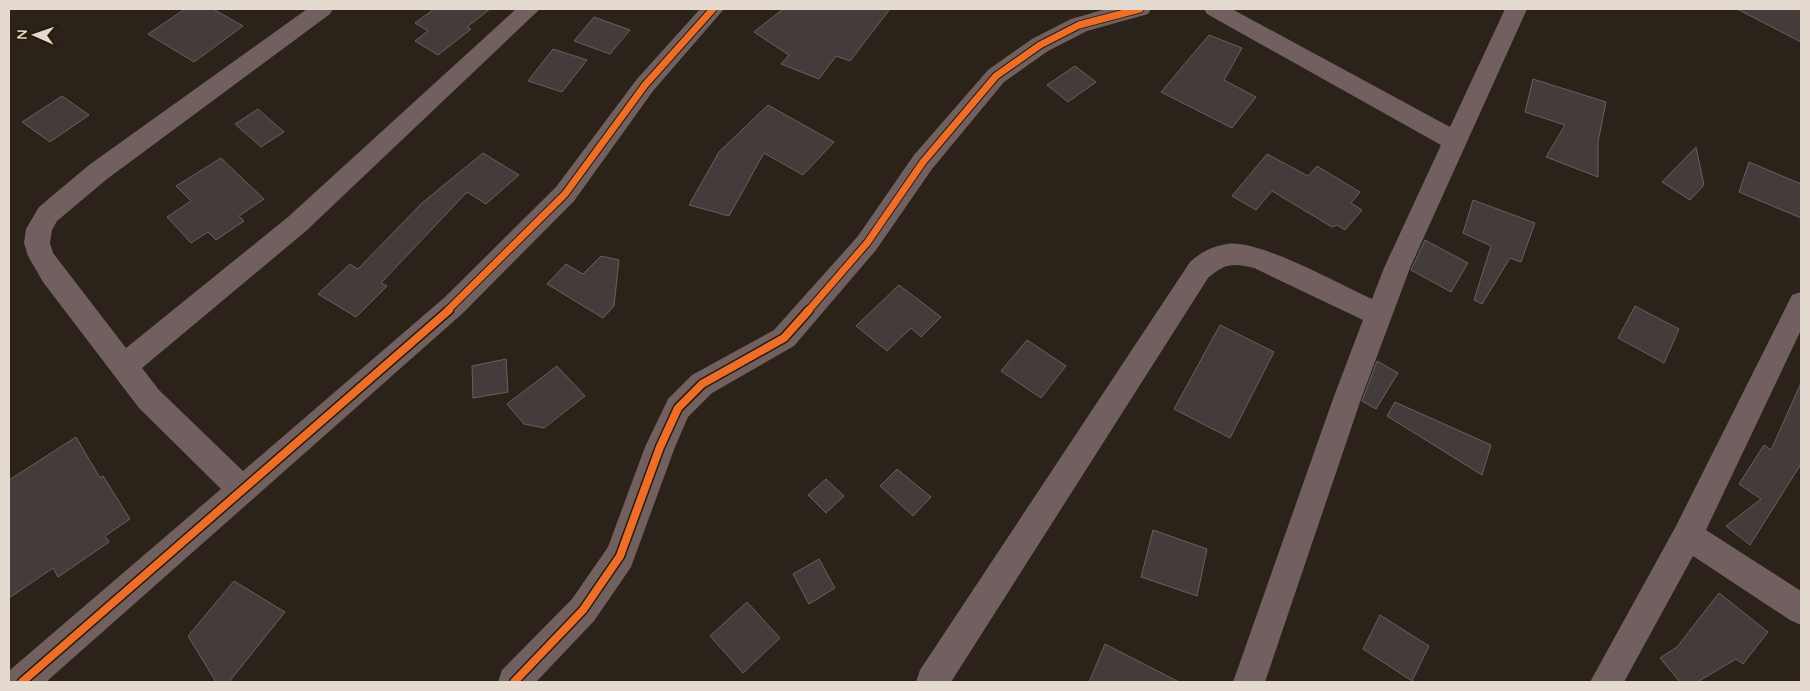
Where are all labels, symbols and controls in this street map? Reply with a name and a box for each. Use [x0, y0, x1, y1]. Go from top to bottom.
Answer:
north arrow [10, 10, 60, 60]
text: N [13, 29, 31, 40]

